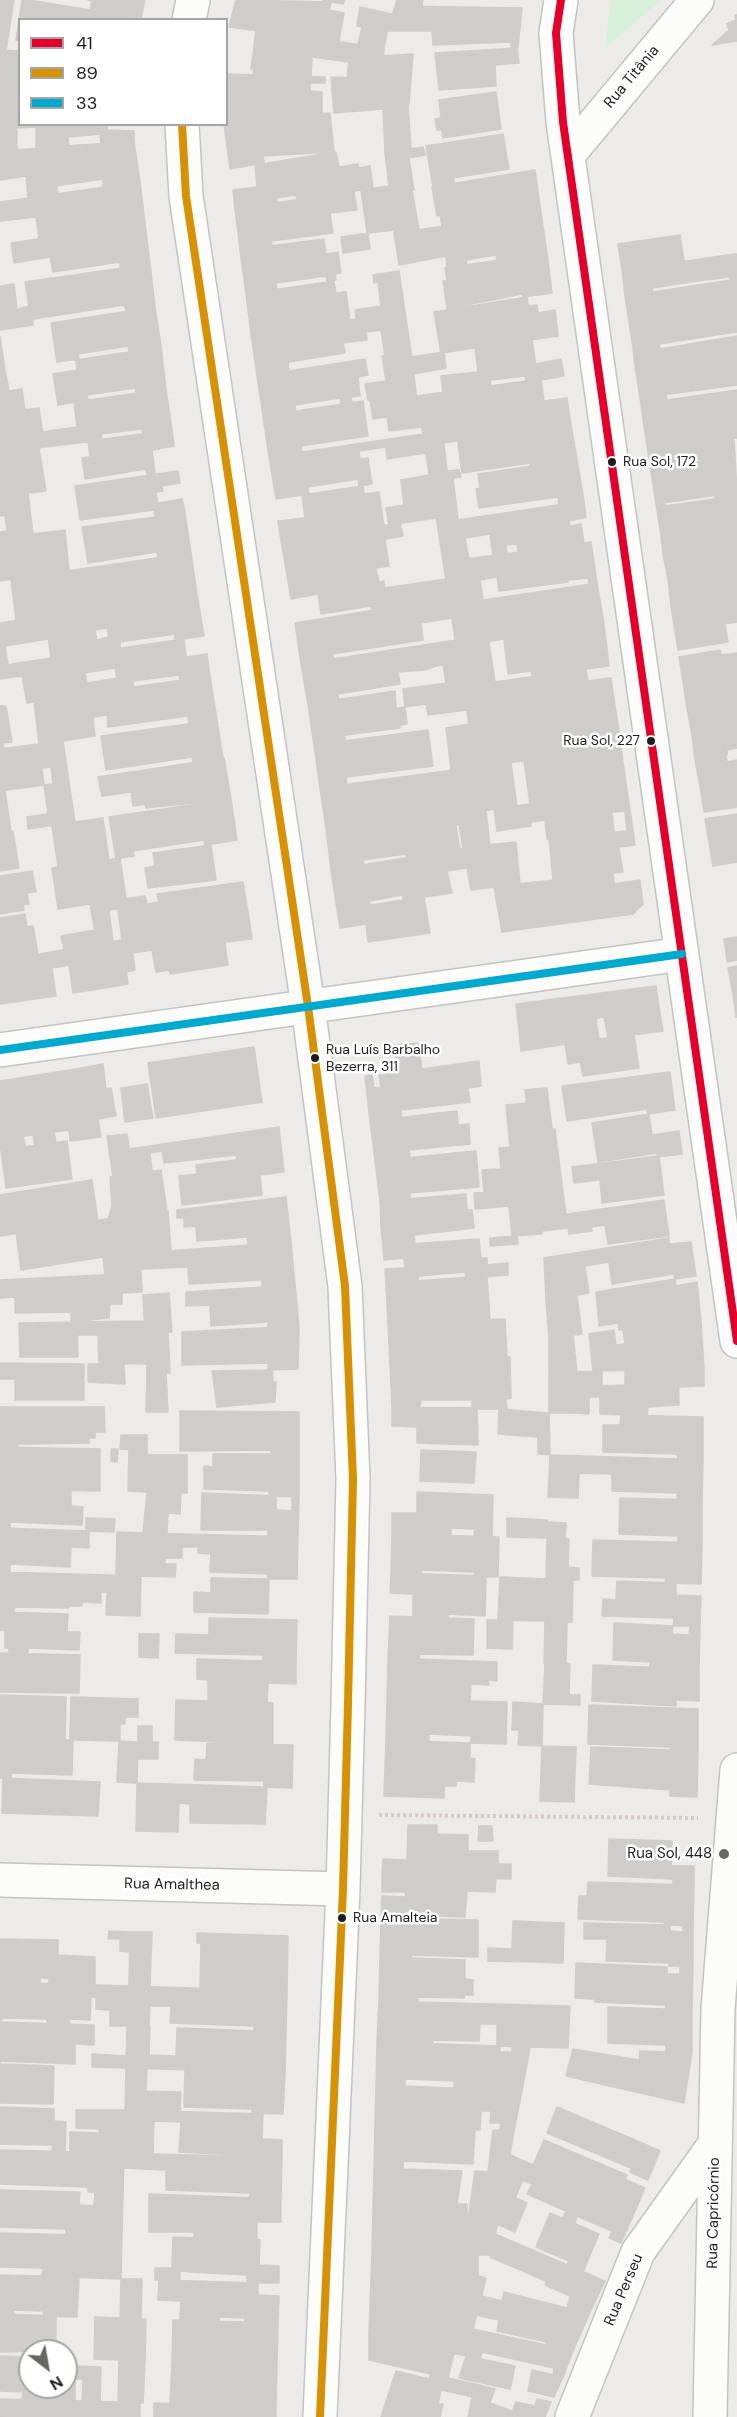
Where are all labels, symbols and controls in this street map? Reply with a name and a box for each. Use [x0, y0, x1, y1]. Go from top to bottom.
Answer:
legend [18, 18, 228, 126]
text: 41 [76, 31, 93, 55]
street label: Rua Titânia [601, 42, 663, 112]
text: 89 [76, 61, 98, 85]
text: 33 [76, 91, 97, 115]
place label: Rua Sol, 172 [623, 454, 696, 470]
marker: Rua Sol, 172 [606, 456, 618, 468]
place label: Rua Sol, 227 [563, 733, 640, 749]
marker: Rua Sol, 227 [645, 735, 657, 747]
place label: Rua Luís Barbalho Bezerra, 311 [326, 1042, 440, 1074]
marker: Rua Luís Barbalho Bezerra, 311 [309, 1052, 321, 1064]
place label: Rua Sol, 448 [627, 1845, 712, 1863]
marker: Rua Sol, 448 [717, 1847, 731, 1861]
street label: Rua Amalthea [124, 1875, 220, 1895]
place label: Rua Amalteia [353, 1910, 437, 1926]
marker: Rua Amalteia [336, 1912, 348, 1924]
street label: Rua Capricórnio [704, 2157, 724, 2269]
street label: Rua Perseu [601, 2251, 647, 2329]
north arrow [18, 2339, 78, 2399]
text: N [46, 2371, 67, 2395]

